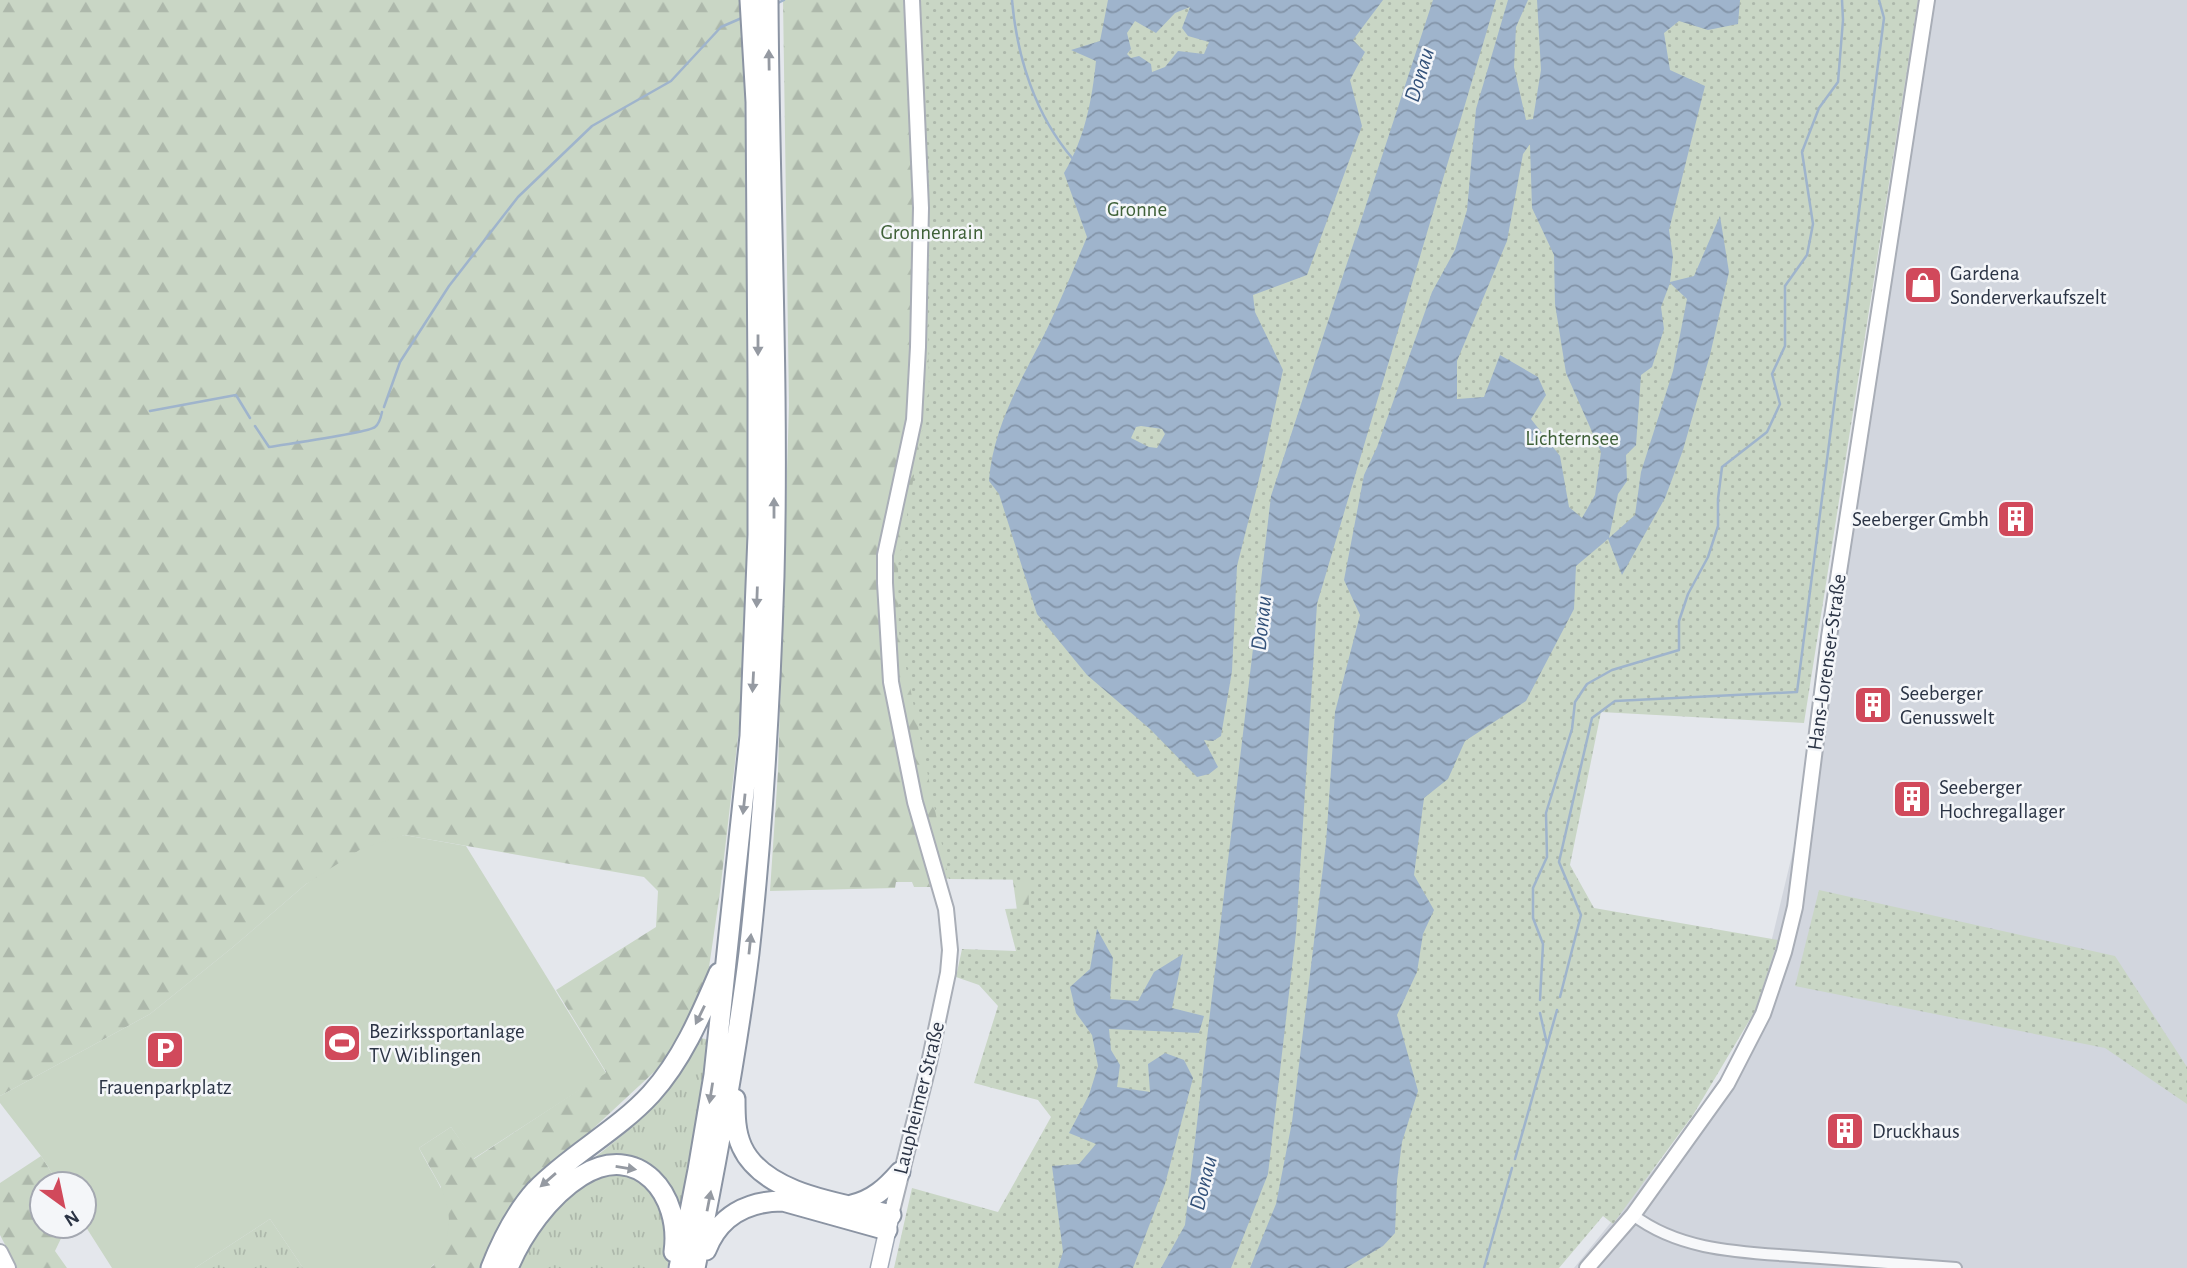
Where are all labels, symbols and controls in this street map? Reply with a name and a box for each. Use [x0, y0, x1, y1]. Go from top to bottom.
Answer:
water label: Donau [1401, 45, 1439, 105]
one-way arrow [763, 49, 775, 71]
park label: Gronne [1107, 199, 1167, 220]
park label: Gronnenrain [880, 222, 984, 243]
place label: Gardena Sonderverkaufszelt [1950, 263, 2107, 308]
shop icon: Gardena Sonderverkaufszelt [1902, 264, 1944, 306]
one-way arrow [752, 334, 764, 356]
park label: Lichternsee [1525, 428, 1619, 449]
one-way arrow [768, 497, 780, 519]
building icon: Seeberger Gmbh [1995, 498, 2037, 540]
place label: Seeberger Gmbh [1852, 509, 1989, 530]
street label: Hans-Lorenser-Straße [1804, 572, 1850, 752]
one-way arrow [751, 586, 762, 608]
water label: Donau [1248, 594, 1276, 652]
one-way arrow [748, 671, 759, 693]
place label: Seeberger Genusswelt [1900, 683, 1995, 728]
building icon: Seeberger Genusswelt [1852, 684, 1894, 726]
place label: Seeberger Hochregallager [1939, 777, 2065, 822]
building icon: Seeberger Hochregallager [1891, 778, 1933, 820]
one-way arrow [738, 794, 749, 816]
one-way arrow [744, 932, 755, 954]
one-way arrow [694, 1005, 705, 1025]
street label: Laupheimer Straße [890, 1020, 948, 1176]
place label: Bezirkssportanlage TV Wiblingen [369, 1021, 525, 1066]
sports icon: Bezirkssportanlage TV Wiblingen [321, 1022, 363, 1064]
parking icon: Frauenparkplatz [144, 1029, 186, 1071]
place label: Frauenparkplatz [98, 1077, 232, 1098]
one-way arrow [705, 1082, 716, 1104]
building icon: Druckhaus [1824, 1110, 1866, 1152]
place label: Druckhaus [1872, 1121, 1960, 1142]
water label: Donau [1186, 1153, 1222, 1213]
one-way arrow [615, 1163, 637, 1174]
north arrow [28, 1170, 98, 1240]
one-way arrow [539, 1172, 557, 1188]
one-way arrow [703, 1190, 714, 1212]
text: N [61, 1206, 82, 1230]

